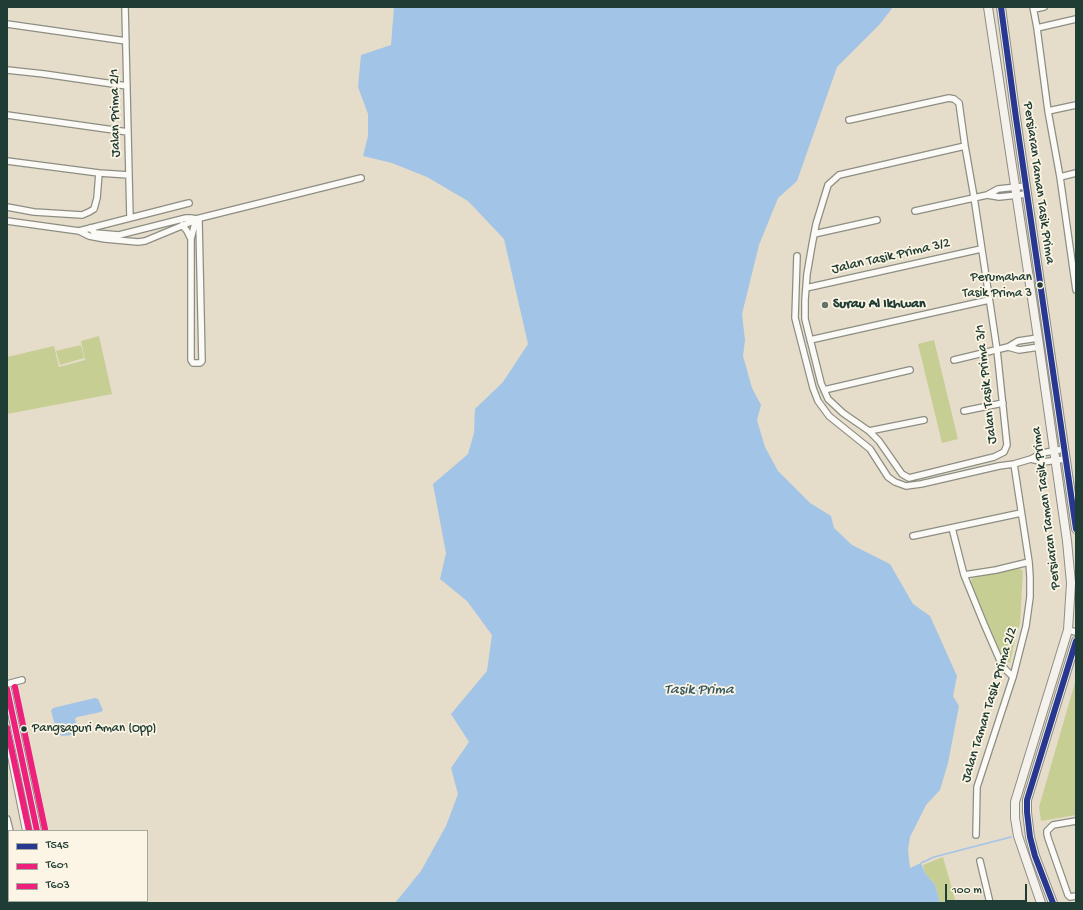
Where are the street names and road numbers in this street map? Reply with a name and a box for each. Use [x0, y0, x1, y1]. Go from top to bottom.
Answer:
street label: Jalan Prima 2/1 [107, 69, 125, 157]
street label: Persiaran Taman Tasik Prima [1018, 101, 1058, 265]
street label: Jalan Tasik Prima 3/2 [830, 235, 952, 279]
street label: Jalan Tasik Prima 3/1 [972, 323, 1002, 445]
street label: Persiaran Taman Tasik Prima [1029, 426, 1065, 590]
street label: Jalan Taman Tasik Prima 2/2 [958, 625, 1022, 785]

